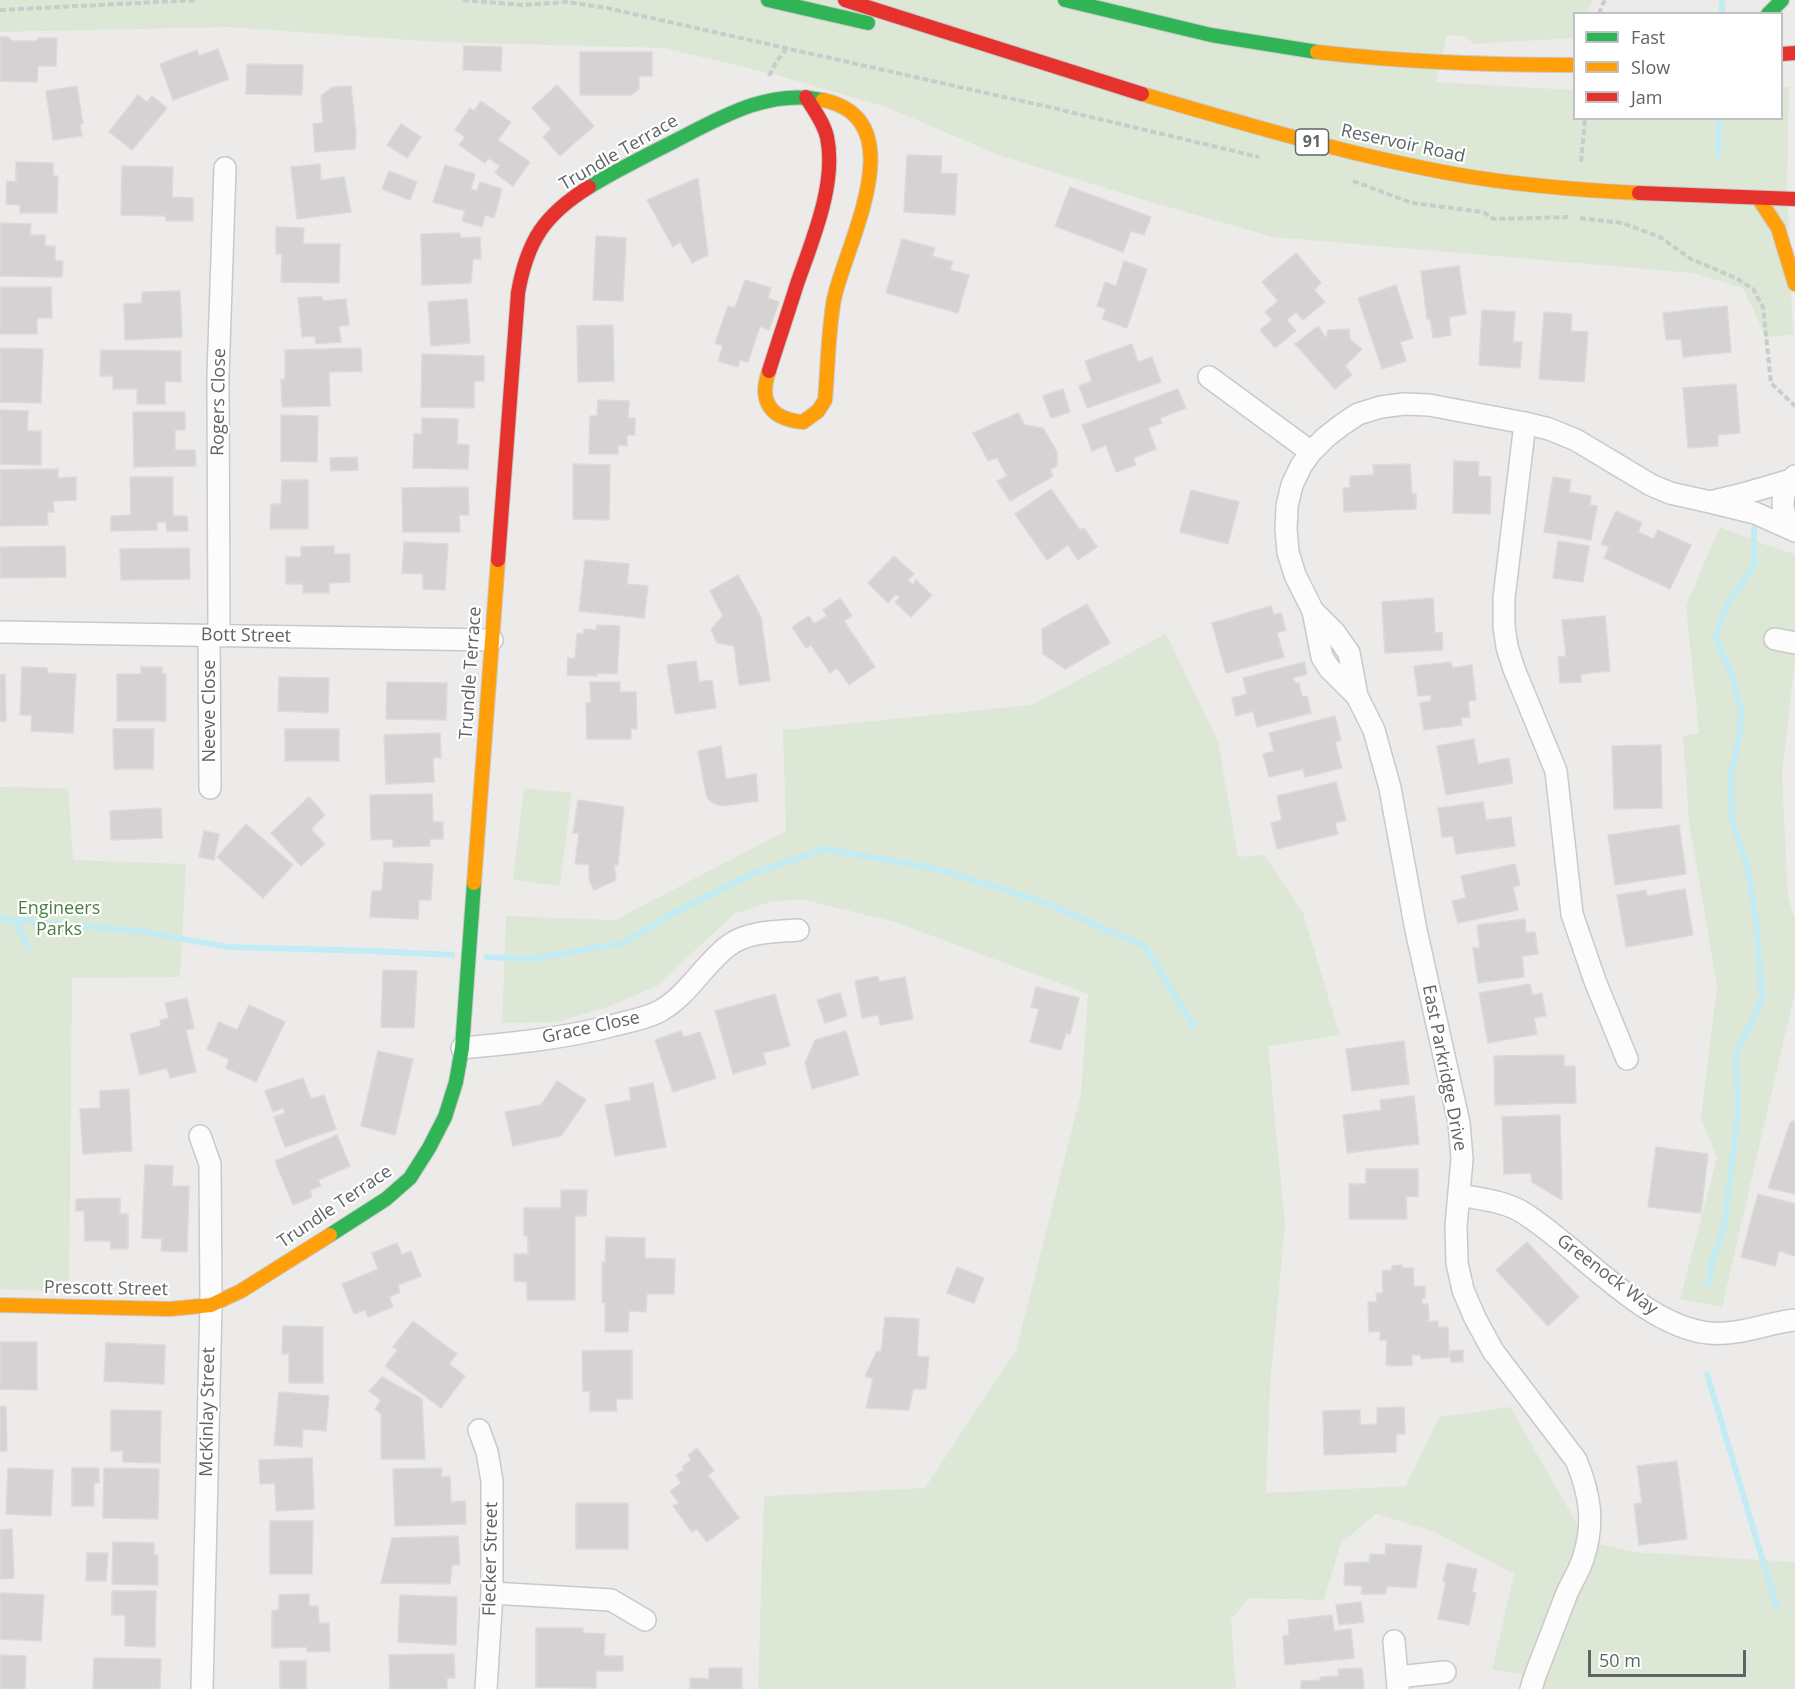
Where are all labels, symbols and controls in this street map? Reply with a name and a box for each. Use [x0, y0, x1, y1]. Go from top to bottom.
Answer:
legend [1573, 12, 1783, 120]
text: Fast [1631, 25, 1665, 49]
text: Slow [1631, 55, 1670, 79]
text: Jam [1631, 85, 1663, 109]
street label: Trundle Terrace [556, 110, 682, 196]
street label: Reservoir Road [1339, 120, 1467, 168]
road number: 91 [1296, 129, 1328, 155]
street label: Rogers Close [207, 348, 231, 456]
street label: Trundle Terrace [456, 606, 486, 740]
street label: Bott Street [201, 624, 291, 648]
street label: Neeve Close [199, 660, 221, 762]
park label: Engineers Parks [18, 898, 100, 940]
street label: East Parkridge Drive [1417, 983, 1471, 1153]
street label: Grace Close [540, 1007, 642, 1049]
street label: Trundle Terrace [274, 1161, 396, 1253]
street label: Greenock Way [1552, 1230, 1662, 1320]
street label: Prescott Street [44, 1277, 168, 1301]
street label: McKinlay Street [196, 1347, 220, 1477]
street label: Flecker Street [479, 1502, 503, 1616]
scale bar [1591, 1638, 1748, 1676]
text: 50 m [1599, 1648, 1641, 1672]

